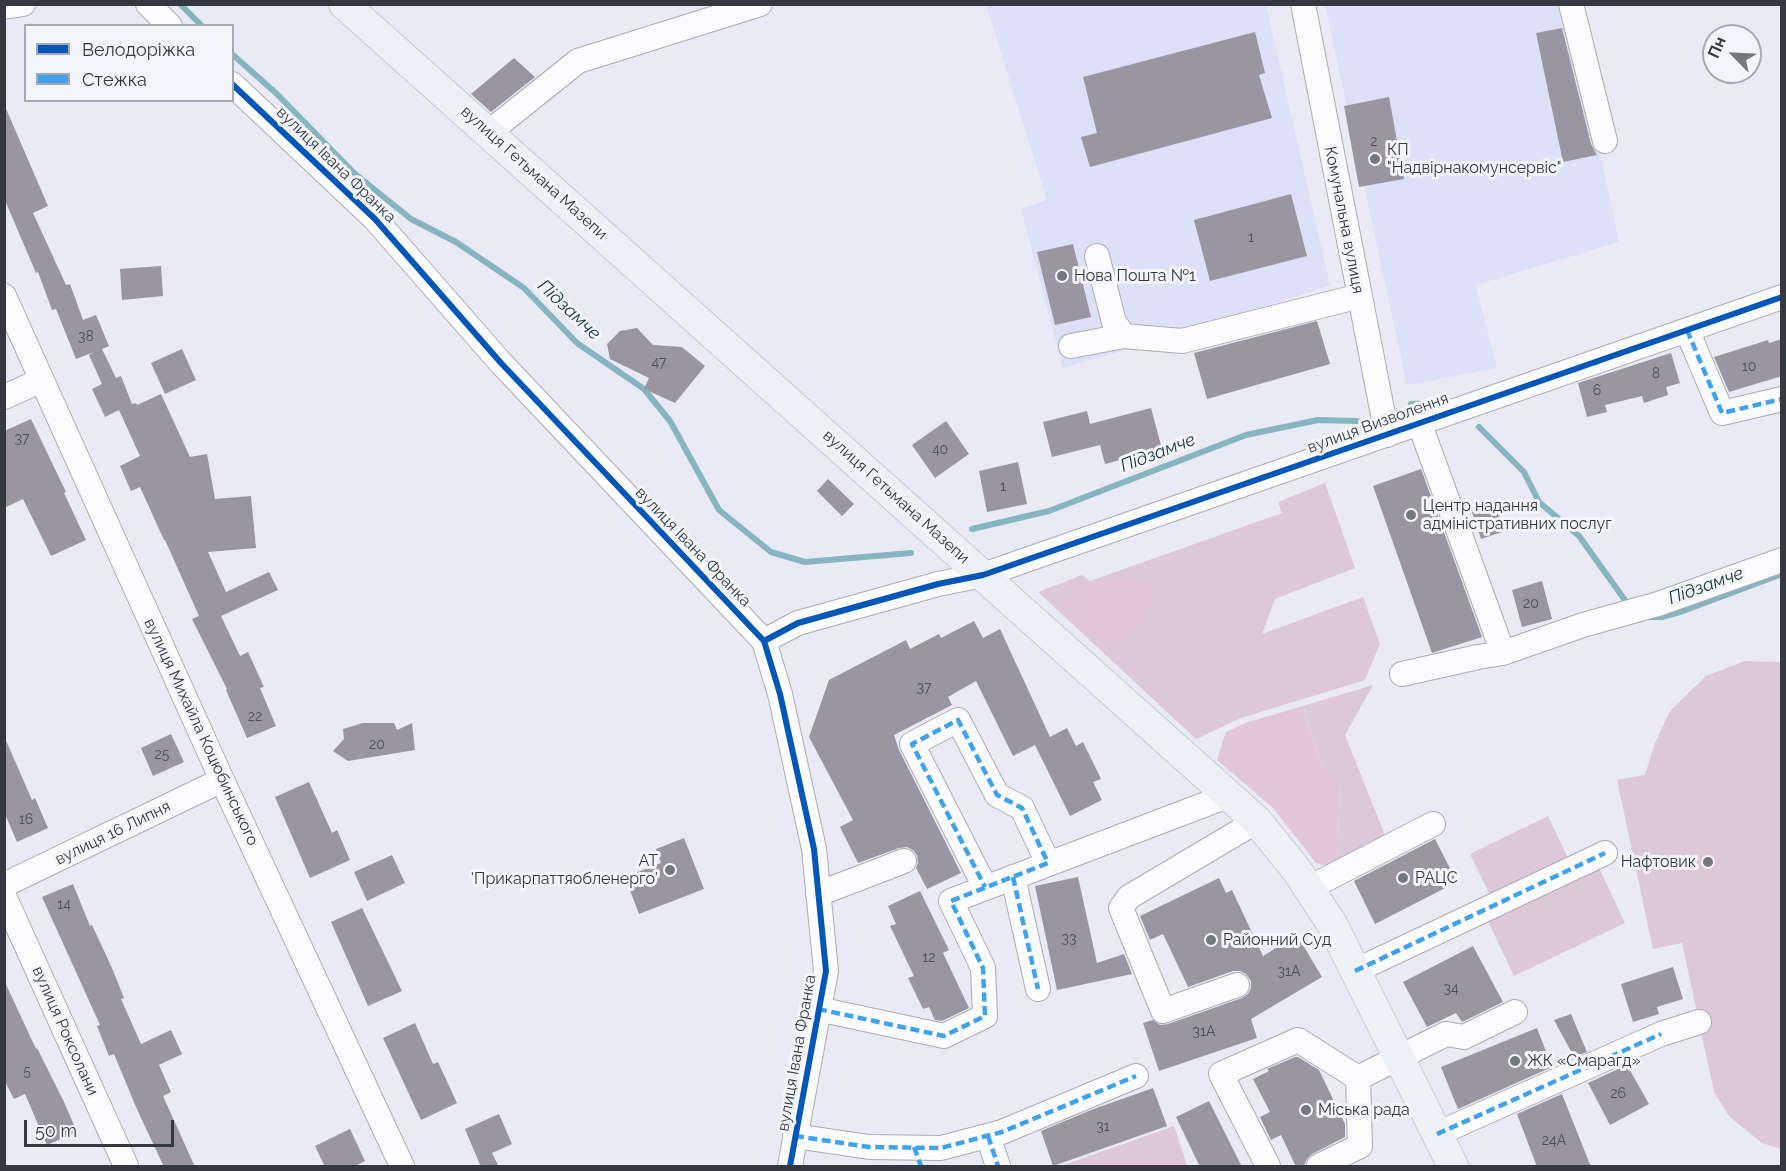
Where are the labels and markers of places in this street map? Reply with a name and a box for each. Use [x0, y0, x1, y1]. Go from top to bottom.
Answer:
place label: КП "Надвірнакомунсервіс" [1387, 140, 1561, 178]
marker: КП "Надвірнакомунсервіс" [1368, 152, 1382, 166]
place label: Нова Пошта №1 [1074, 266, 1196, 286]
marker: Нова Пошта №1 [1055, 269, 1069, 283]
place label: Центр надання адміністративних послуг [1423, 496, 1612, 534]
marker: Центр надання адміністративних послуг [1404, 508, 1418, 522]
place label: АТ 'Прикарпаттяобленерго' [471, 851, 658, 889]
place label: Нафтовик [1621, 852, 1696, 872]
marker: Нафтовик [1701, 855, 1715, 869]
marker: АТ 'Прикарпаттяобленерго' [663, 863, 677, 877]
place label: РАЦС [1415, 868, 1458, 888]
marker: РАЦС [1396, 871, 1410, 885]
place label: Районний Суд [1223, 930, 1331, 950]
marker: Районний Суд [1204, 933, 1218, 947]
place label: ЖК «Смарагд» [1527, 1051, 1641, 1071]
marker: ЖК «Смарагд» [1508, 1054, 1522, 1068]
place label: Міська рада [1318, 1100, 1410, 1120]
marker: Міська рада [1299, 1103, 1313, 1117]

